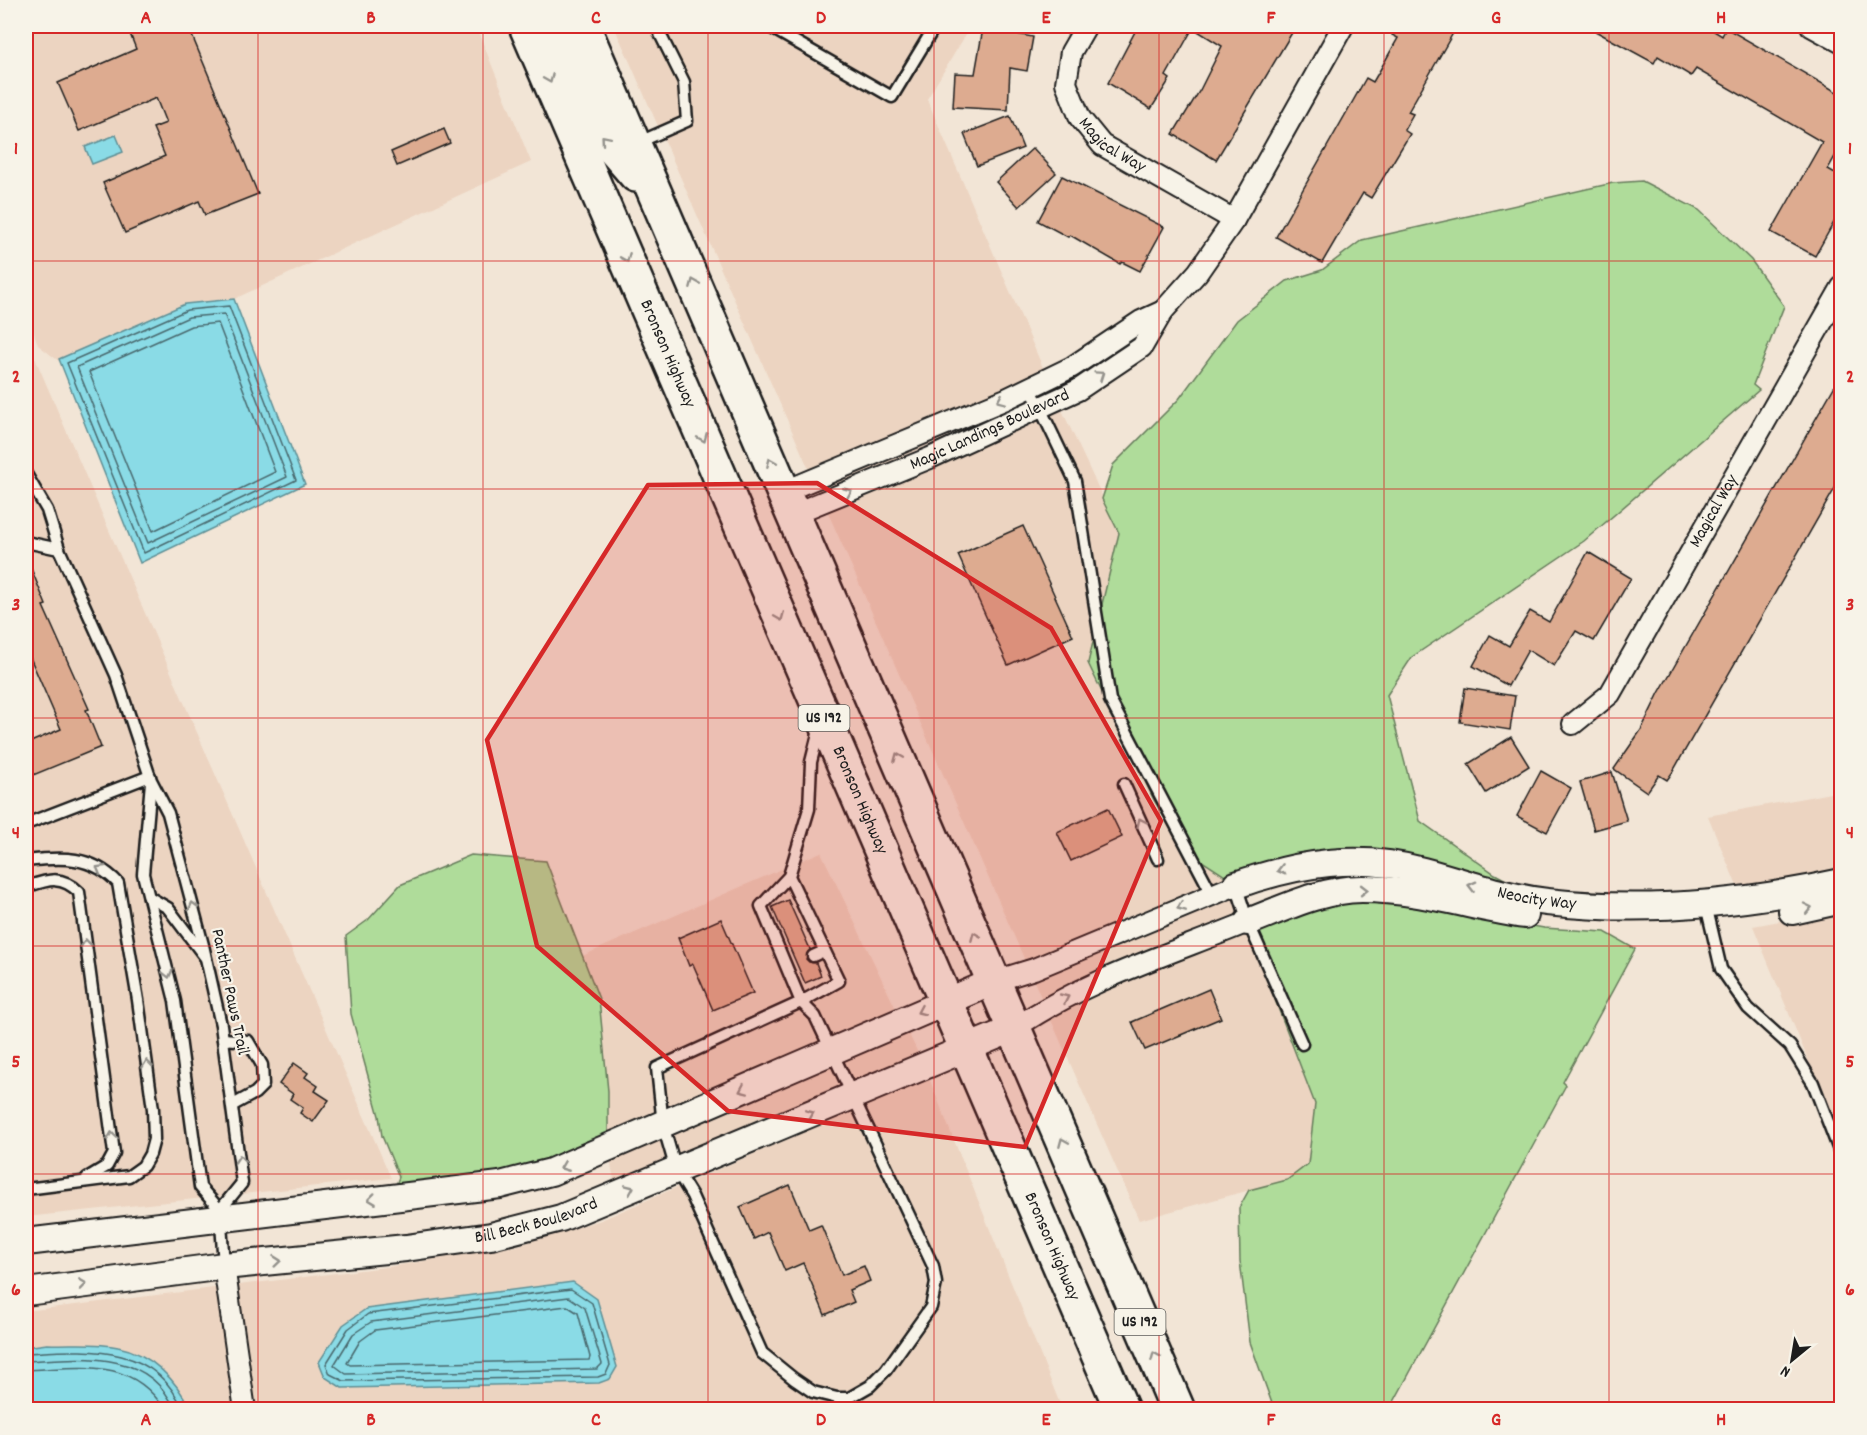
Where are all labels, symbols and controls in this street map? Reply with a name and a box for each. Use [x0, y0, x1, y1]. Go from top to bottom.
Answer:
text: A [141, 5, 152, 33]
text: B [366, 5, 376, 33]
text: C [591, 5, 601, 33]
text: D [816, 5, 827, 33]
text: E [1041, 5, 1051, 33]
text: F [1267, 5, 1277, 33]
text: G [1491, 5, 1501, 33]
text: H [1716, 5, 1726, 33]
one-way arrow [542, 73, 554, 84]
street label: Magical Way [1072, 112, 1151, 180]
one-way arrow [601, 135, 612, 146]
text: 1 [14, 136, 18, 164]
text: 1 [1848, 136, 1852, 164]
one-way arrow [619, 252, 631, 263]
one-way arrow [689, 279, 701, 290]
street label: Bronson Highway [633, 296, 702, 413]
text: 2 [12, 364, 20, 392]
text: 2 [1846, 364, 1854, 392]
one-way arrow [1093, 371, 1104, 382]
street label: Magic Landings Boulevard [906, 383, 1074, 477]
one-way arrow [997, 393, 1008, 405]
one-way arrow [696, 431, 708, 442]
one-way arrow [766, 458, 778, 469]
street label: Magical Way [1683, 470, 1745, 552]
one-way arrow [841, 487, 852, 499]
text: 3 [12, 592, 20, 620]
text: 3 [1846, 592, 1854, 620]
one-way arrow [773, 610, 785, 621]
road number: US 192 [798, 705, 850, 731]
street label: Bronson Highway [825, 742, 894, 859]
one-way arrow [893, 752, 905, 763]
one-way arrow [1136, 817, 1148, 828]
text: 4 [12, 820, 20, 848]
text: 4 [1846, 820, 1854, 848]
one-way arrow [1276, 863, 1286, 876]
one-way arrow [96, 865, 107, 876]
street label: Neocity Way [1495, 880, 1578, 917]
one-way arrow [1467, 881, 1477, 894]
one-way arrow [1360, 884, 1369, 896]
one-way arrow [1177, 900, 1188, 912]
one-way arrow [188, 901, 200, 912]
one-way arrow [1802, 902, 1812, 915]
street label: Panther Paws Trail [203, 927, 255, 1058]
one-way arrow [971, 931, 983, 942]
one-way arrow [80, 939, 92, 948]
one-way arrow [161, 969, 174, 979]
one-way arrow [1059, 993, 1070, 1005]
one-way arrow [916, 1004, 927, 1016]
text: 5 [11, 1049, 21, 1077]
text: 5 [1845, 1049, 1855, 1077]
one-way arrow [141, 1060, 154, 1069]
one-way arrow [738, 1083, 749, 1095]
one-way arrow [804, 1109, 815, 1121]
one-way arrow [107, 1132, 119, 1141]
one-way arrow [1058, 1138, 1070, 1149]
one-way arrow [234, 1155, 247, 1164]
one-way arrow [559, 1160, 570, 1172]
one-way arrow [624, 1184, 635, 1196]
street label: Bronson Highway [1017, 1189, 1086, 1305]
street label: Bill Beck Boulevard [473, 1191, 602, 1251]
one-way arrow [367, 1192, 377, 1205]
one-way arrow [272, 1255, 282, 1268]
text: 6 [11, 1277, 21, 1305]
text: 6 [1845, 1277, 1855, 1305]
one-way arrow [79, 1279, 88, 1291]
road number: US 192 [1114, 1309, 1166, 1335]
north arrow [1762, 1330, 1822, 1390]
one-way arrow [1150, 1351, 1162, 1362]
text: N [1776, 1359, 1795, 1383]
text: A [141, 1407, 152, 1435]
text: B [366, 1407, 376, 1435]
text: C [591, 1407, 601, 1435]
text: D [816, 1407, 827, 1435]
text: E [1041, 1407, 1051, 1435]
text: F [1267, 1407, 1277, 1435]
text: G [1491, 1407, 1501, 1435]
text: H [1716, 1407, 1726, 1435]

